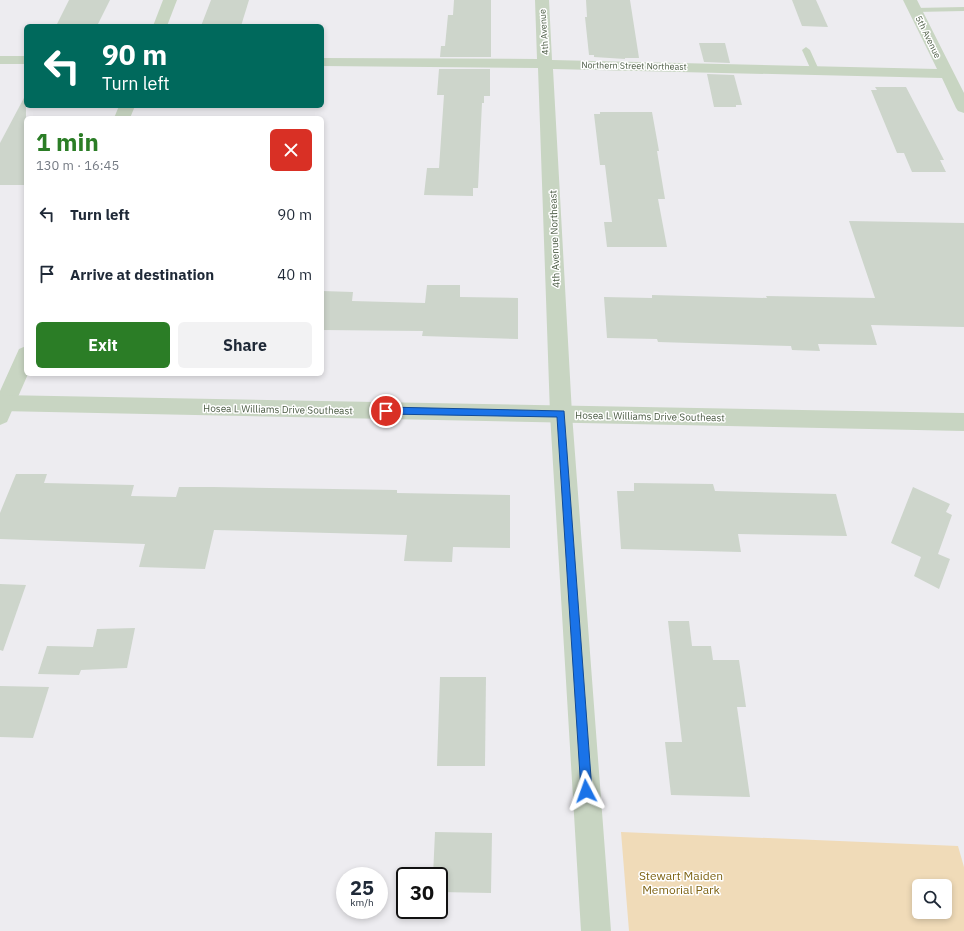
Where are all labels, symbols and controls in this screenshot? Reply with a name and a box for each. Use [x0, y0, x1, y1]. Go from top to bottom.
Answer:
street label: 4th Avenue [536, 9, 551, 55]
street label: 5th Avenue [913, 14, 943, 60]
text: 90 m [102, 36, 167, 73]
icon: left [36, 40, 88, 92]
street label: Northern Street Northeast [581, 59, 687, 72]
text: Turn left [102, 72, 170, 95]
text: 1 min [36, 126, 99, 158]
button: close [270, 129, 312, 171]
text: 130 m · 16:45 [36, 157, 119, 174]
street label: 4th Avenue Northeast [546, 189, 563, 288]
icon: left [36, 203, 58, 225]
text: Turn left [70, 205, 130, 224]
text: 90 m [277, 205, 312, 224]
icon: arrive [36, 263, 58, 285]
text: Arrive at destination [70, 265, 214, 284]
text: 40 m [277, 265, 312, 284]
button: Exit [36, 322, 170, 368]
button: Share [178, 322, 312, 368]
pin [369, 394, 403, 428]
icon: arrive [375, 400, 397, 422]
street label: Hosea L Williams Drive Southeast [203, 402, 353, 417]
street label: Hosea L Williams Drive Southeast [575, 409, 725, 424]
position arrow [565, 770, 607, 812]
speed limit sign: 30 [396, 867, 448, 919]
park label: Stewart Maiden Memorial Park [639, 868, 723, 897]
text: 25 [350, 874, 374, 901]
map controls [912, 879, 952, 919]
button: search [912, 879, 952, 919]
text: km/h [350, 896, 374, 909]

